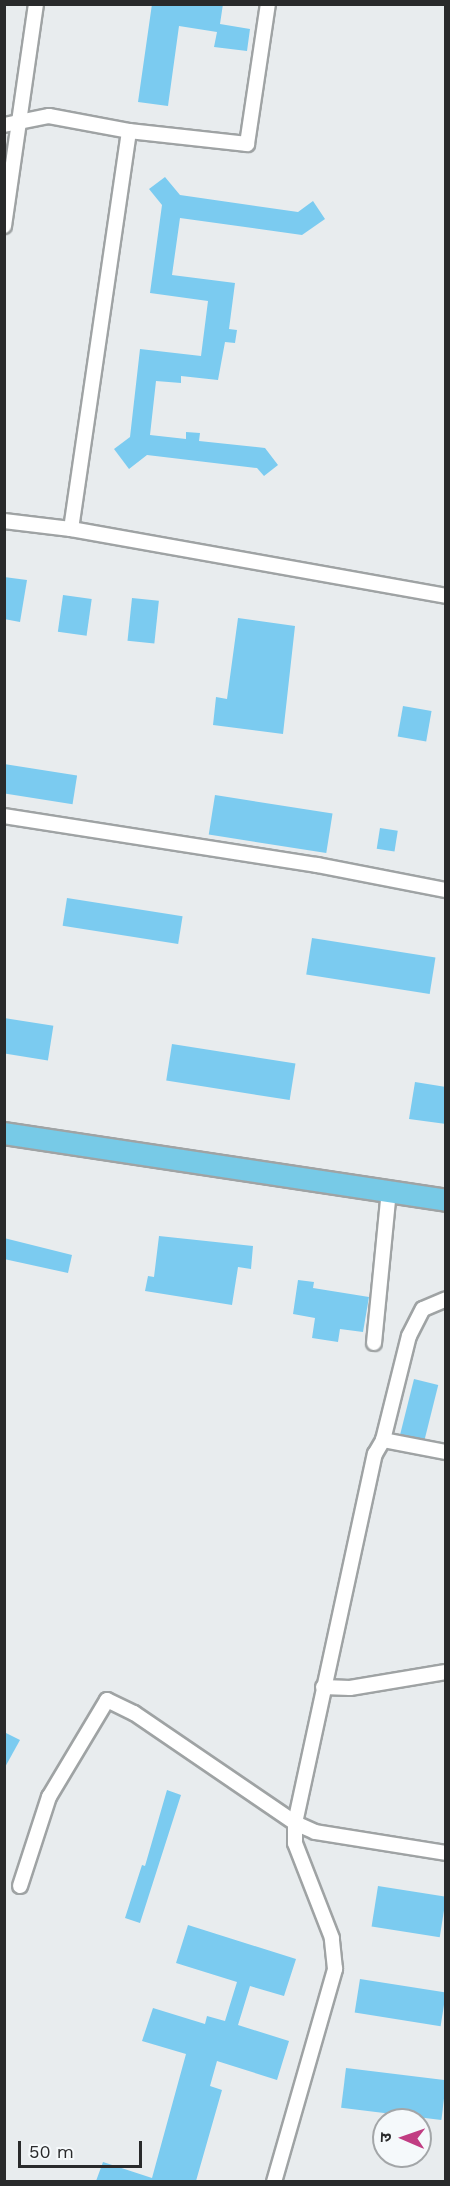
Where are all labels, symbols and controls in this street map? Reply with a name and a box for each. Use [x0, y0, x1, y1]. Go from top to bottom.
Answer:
north arrow [372, 2108, 432, 2168]
scale bar [21, 2129, 146, 2167]
text: उ [376, 2132, 395, 2142]
text: 50 m [29, 2141, 74, 2162]

